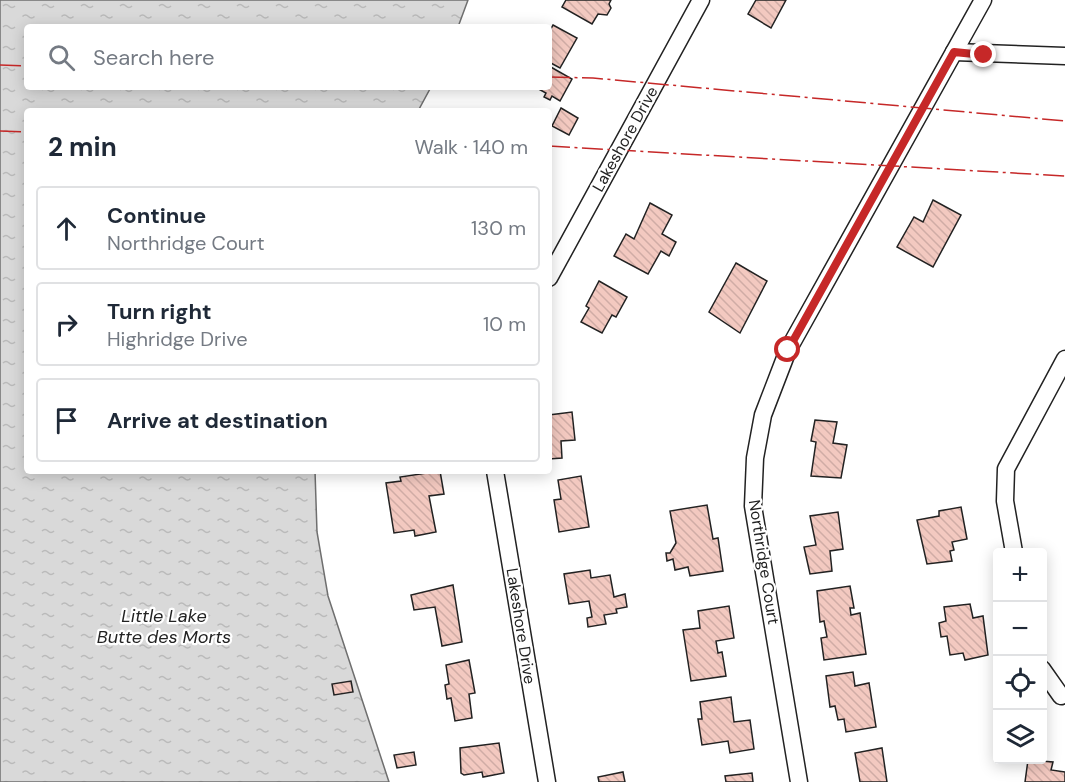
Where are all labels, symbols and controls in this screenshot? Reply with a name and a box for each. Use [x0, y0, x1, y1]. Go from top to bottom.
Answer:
search box [24, 24, 552, 90]
icon: search [45, 41, 78, 74]
route end [970, 41, 996, 67]
text: Search here [93, 43, 214, 72]
street label: Lakeshore Drive [587, 83, 663, 195]
text: 2 min [48, 130, 117, 164]
text: Walk · 140 m [414, 134, 528, 160]
text: Continue [107, 201, 206, 230]
icon: ahead [50, 212, 83, 245]
text: 130 m [471, 215, 526, 241]
text: Northridge Court [107, 230, 265, 256]
text: Turn right [107, 297, 212, 326]
icon: right [50, 308, 83, 341]
text: 10 m [483, 311, 526, 337]
text: Highridge Drive [107, 326, 248, 352]
route start [774, 336, 800, 362]
icon: arrive [50, 404, 83, 437]
text: Arrive at destination [107, 406, 328, 435]
street label: Northridge Court [744, 498, 784, 626]
map controls [993, 548, 1047, 764]
button: + [993, 548, 1047, 602]
street label: Lakeshore Drive [501, 566, 541, 686]
button: − [993, 602, 1047, 656]
water label: Little Lake Butte des Morts [97, 604, 231, 649]
button: locate [993, 656, 1047, 710]
button: layers [993, 710, 1047, 764]

